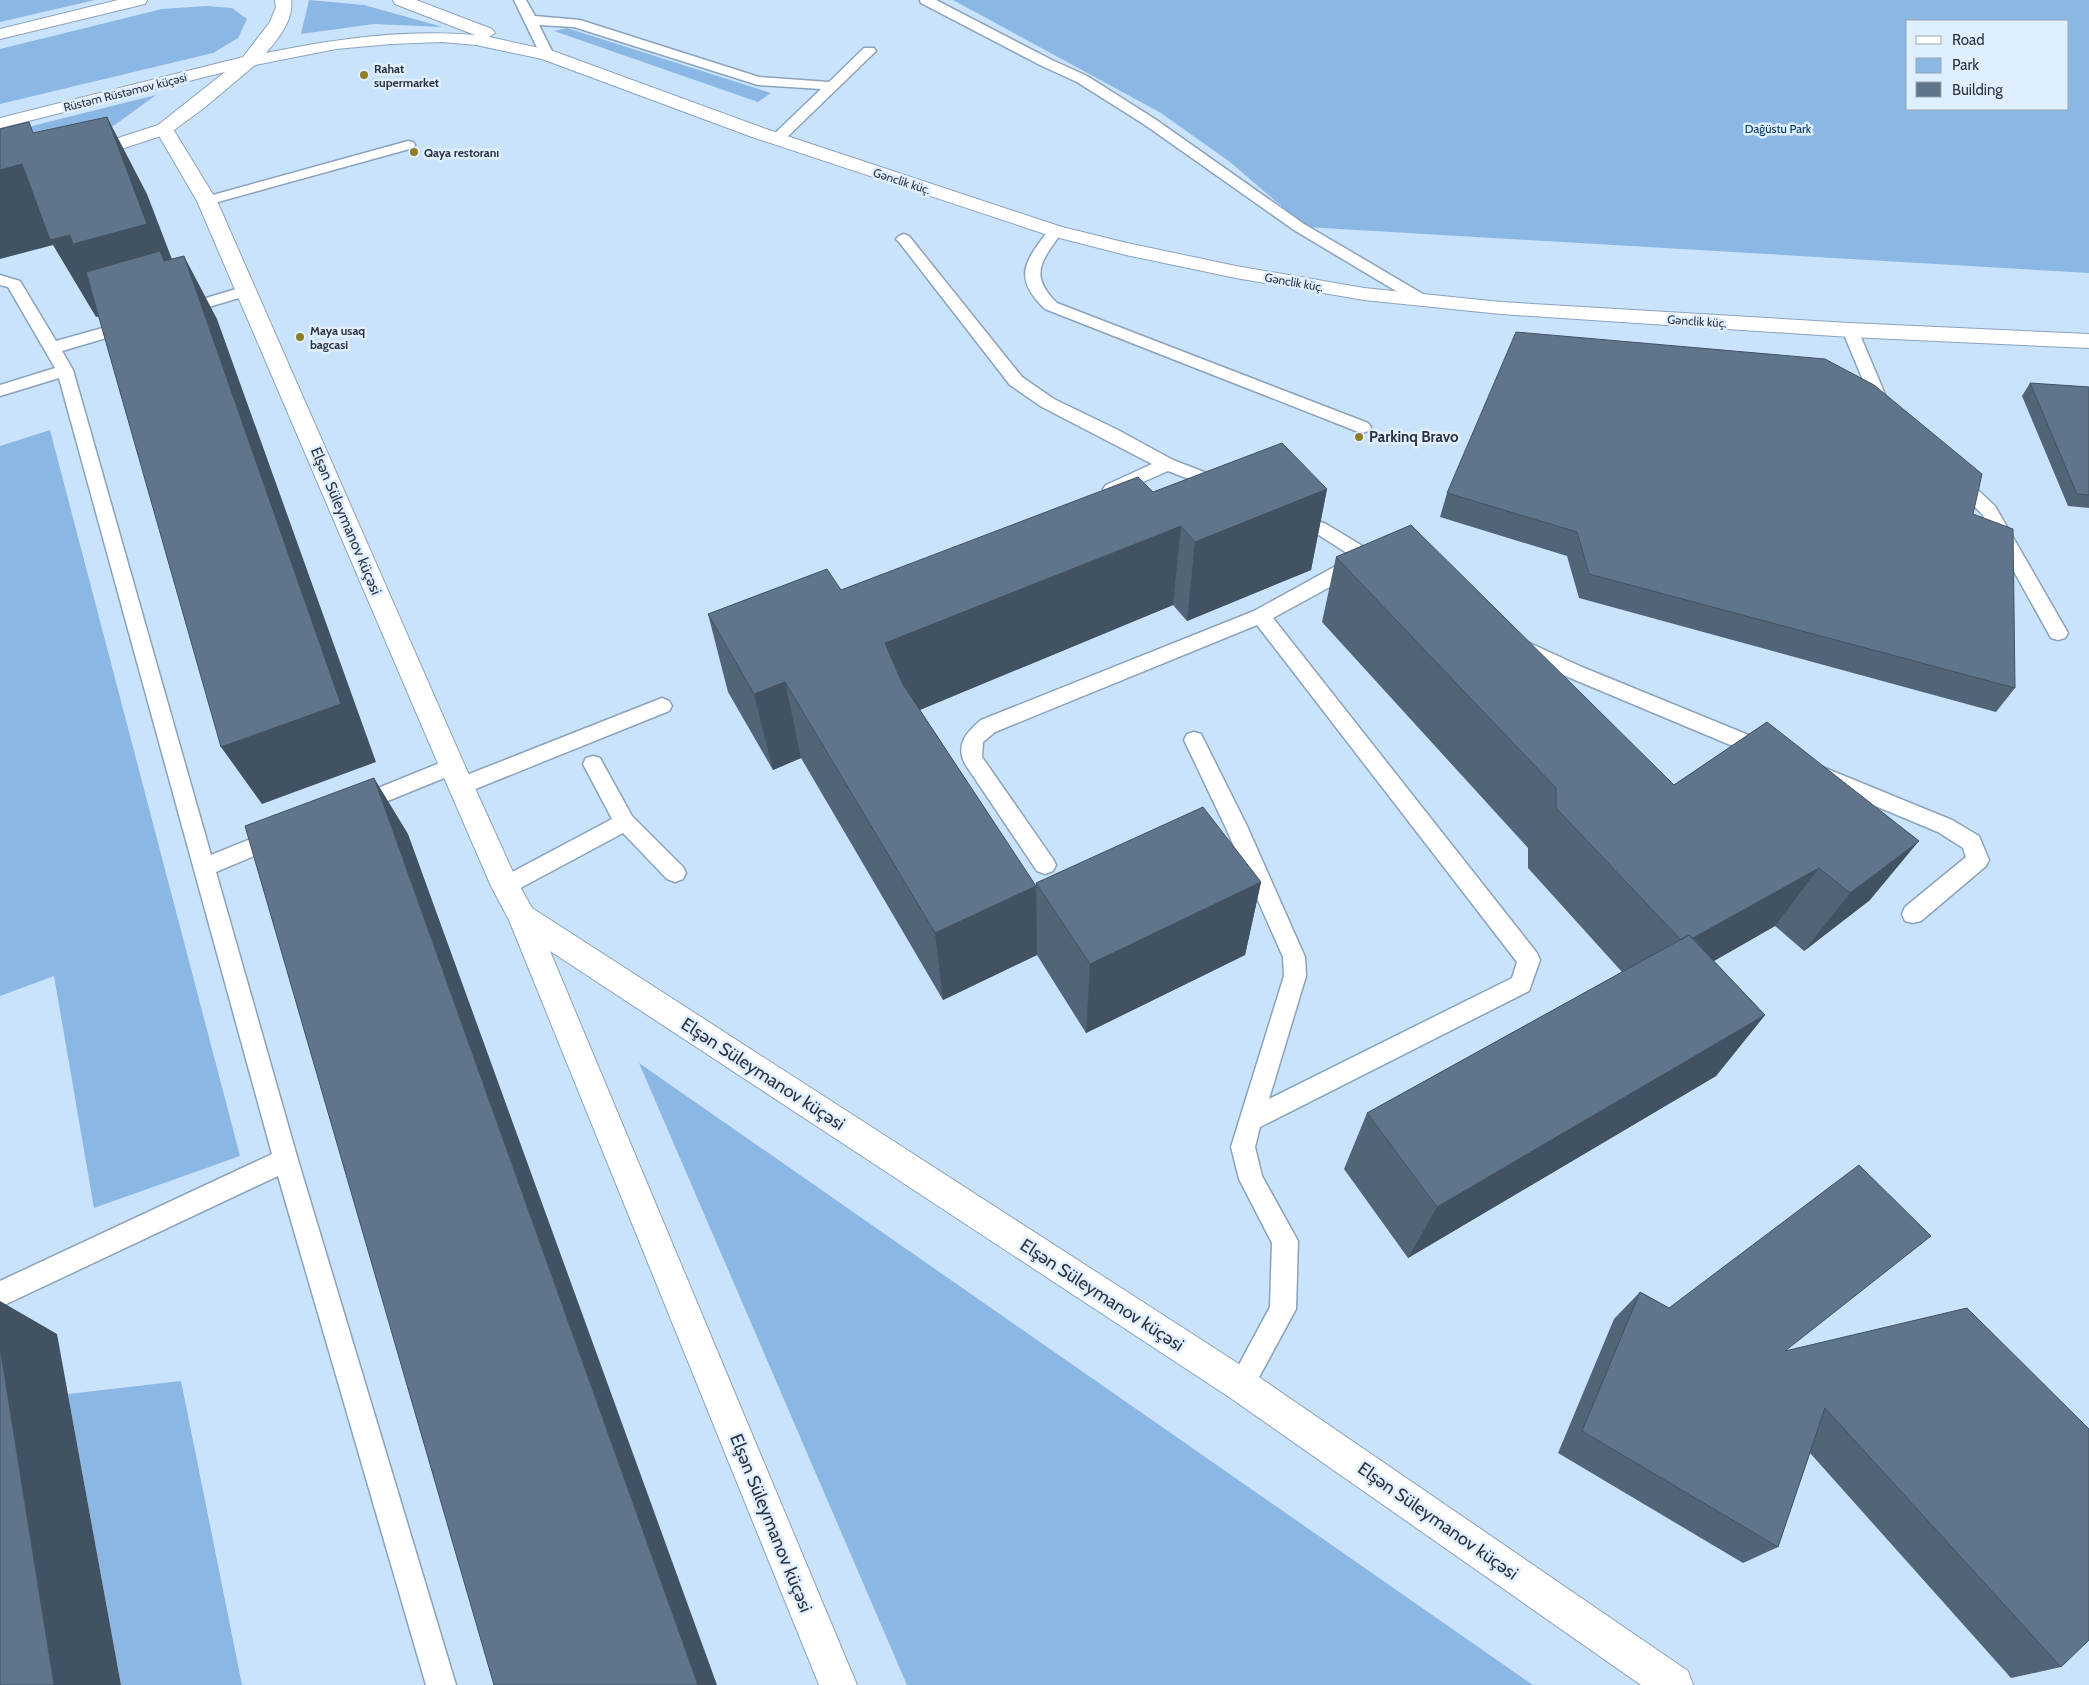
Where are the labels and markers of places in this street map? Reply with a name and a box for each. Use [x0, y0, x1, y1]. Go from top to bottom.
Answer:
place label: Rahat supermarket [374, 61, 439, 90]
marker: Rahat supermarket [358, 69, 370, 81]
place label: Qaya restoranı [424, 145, 499, 160]
marker: Qaya restoranı [408, 146, 420, 158]
place label: Maya usaq bagcasi [310, 323, 365, 352]
marker: Maya usaq bagcasi [294, 331, 306, 343]
place label: Parkinq Bravo [1369, 428, 1459, 446]
marker: Parkinq Bravo [1353, 431, 1365, 443]

